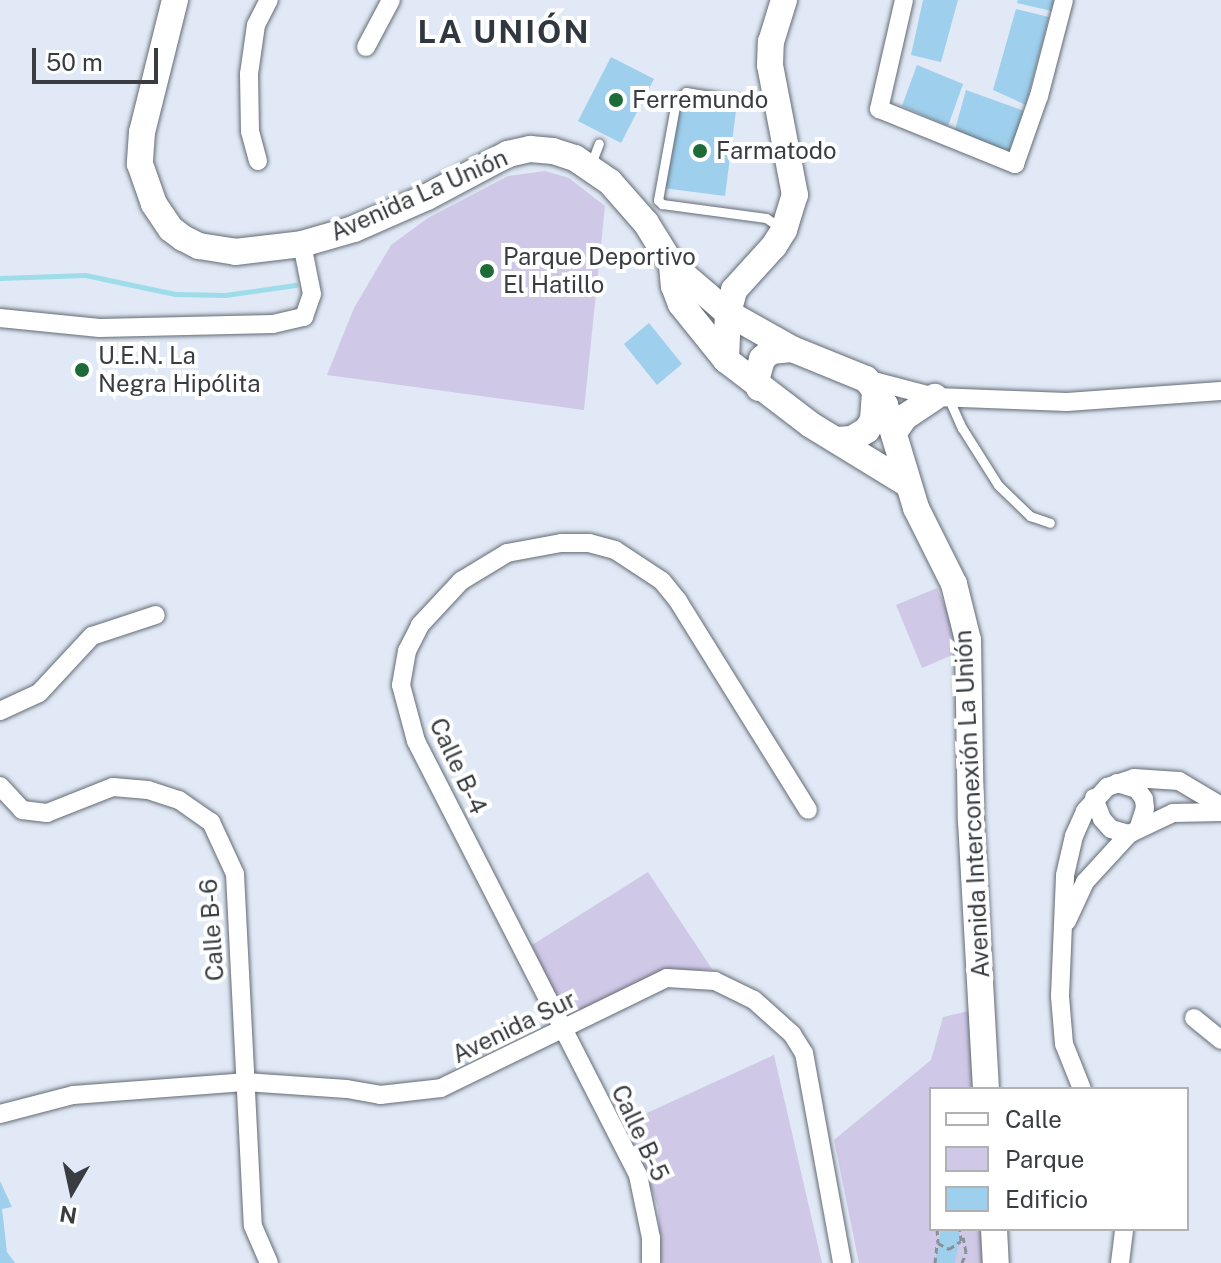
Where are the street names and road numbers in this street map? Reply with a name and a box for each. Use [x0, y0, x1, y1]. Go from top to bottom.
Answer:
street label: Avenida La Unión [326, 143, 512, 247]
street label: Avenida Interconexión La Unión [948, 629, 996, 979]
street label: Calle B-4 [423, 713, 493, 819]
street label: Calle B-6 [194, 878, 230, 982]
street label: Avenida Sur [448, 985, 580, 1069]
street label: Calle B-5 [605, 1080, 675, 1186]

